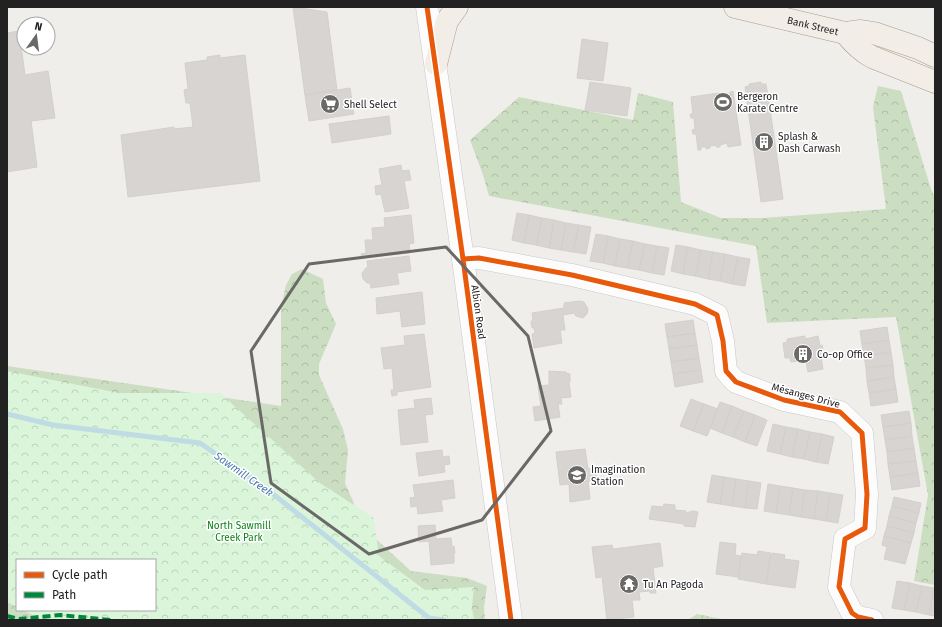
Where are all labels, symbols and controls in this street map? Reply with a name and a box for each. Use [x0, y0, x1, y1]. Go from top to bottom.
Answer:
street label: Bank Street [786, 15, 840, 38]
north arrow [16, 16, 56, 56]
text: N [33, 20, 43, 34]
sports icon: Bergeron Karate Centre [712, 91, 734, 113]
place label: Bergeron Karate Centre [737, 91, 798, 115]
supermarket icon: Shell Select [319, 93, 341, 115]
place label: Shell Select [344, 99, 397, 111]
building icon: Splash & Dash Carwash [753, 131, 775, 153]
place label: Splash & Dash Carwash [778, 131, 841, 155]
street label: Albion Road [468, 284, 488, 340]
building icon: Co-op Office [792, 343, 814, 365]
place label: Co-op Office [817, 349, 873, 361]
street label: Mésanges Drive [770, 381, 841, 411]
water label: Sawmill Creek [211, 449, 276, 499]
school or university icon: Imagination Station [566, 464, 588, 486]
place label: Imagination Station [591, 464, 645, 488]
park label: North Sawmill Creek Park [207, 520, 271, 544]
legend [16, 559, 156, 611]
text: Cycle path [52, 568, 108, 582]
temple icon: Tu An Pagoda [618, 573, 640, 595]
place label: Tu An Pagoda [643, 579, 703, 591]
text: Path [52, 588, 76, 602]

